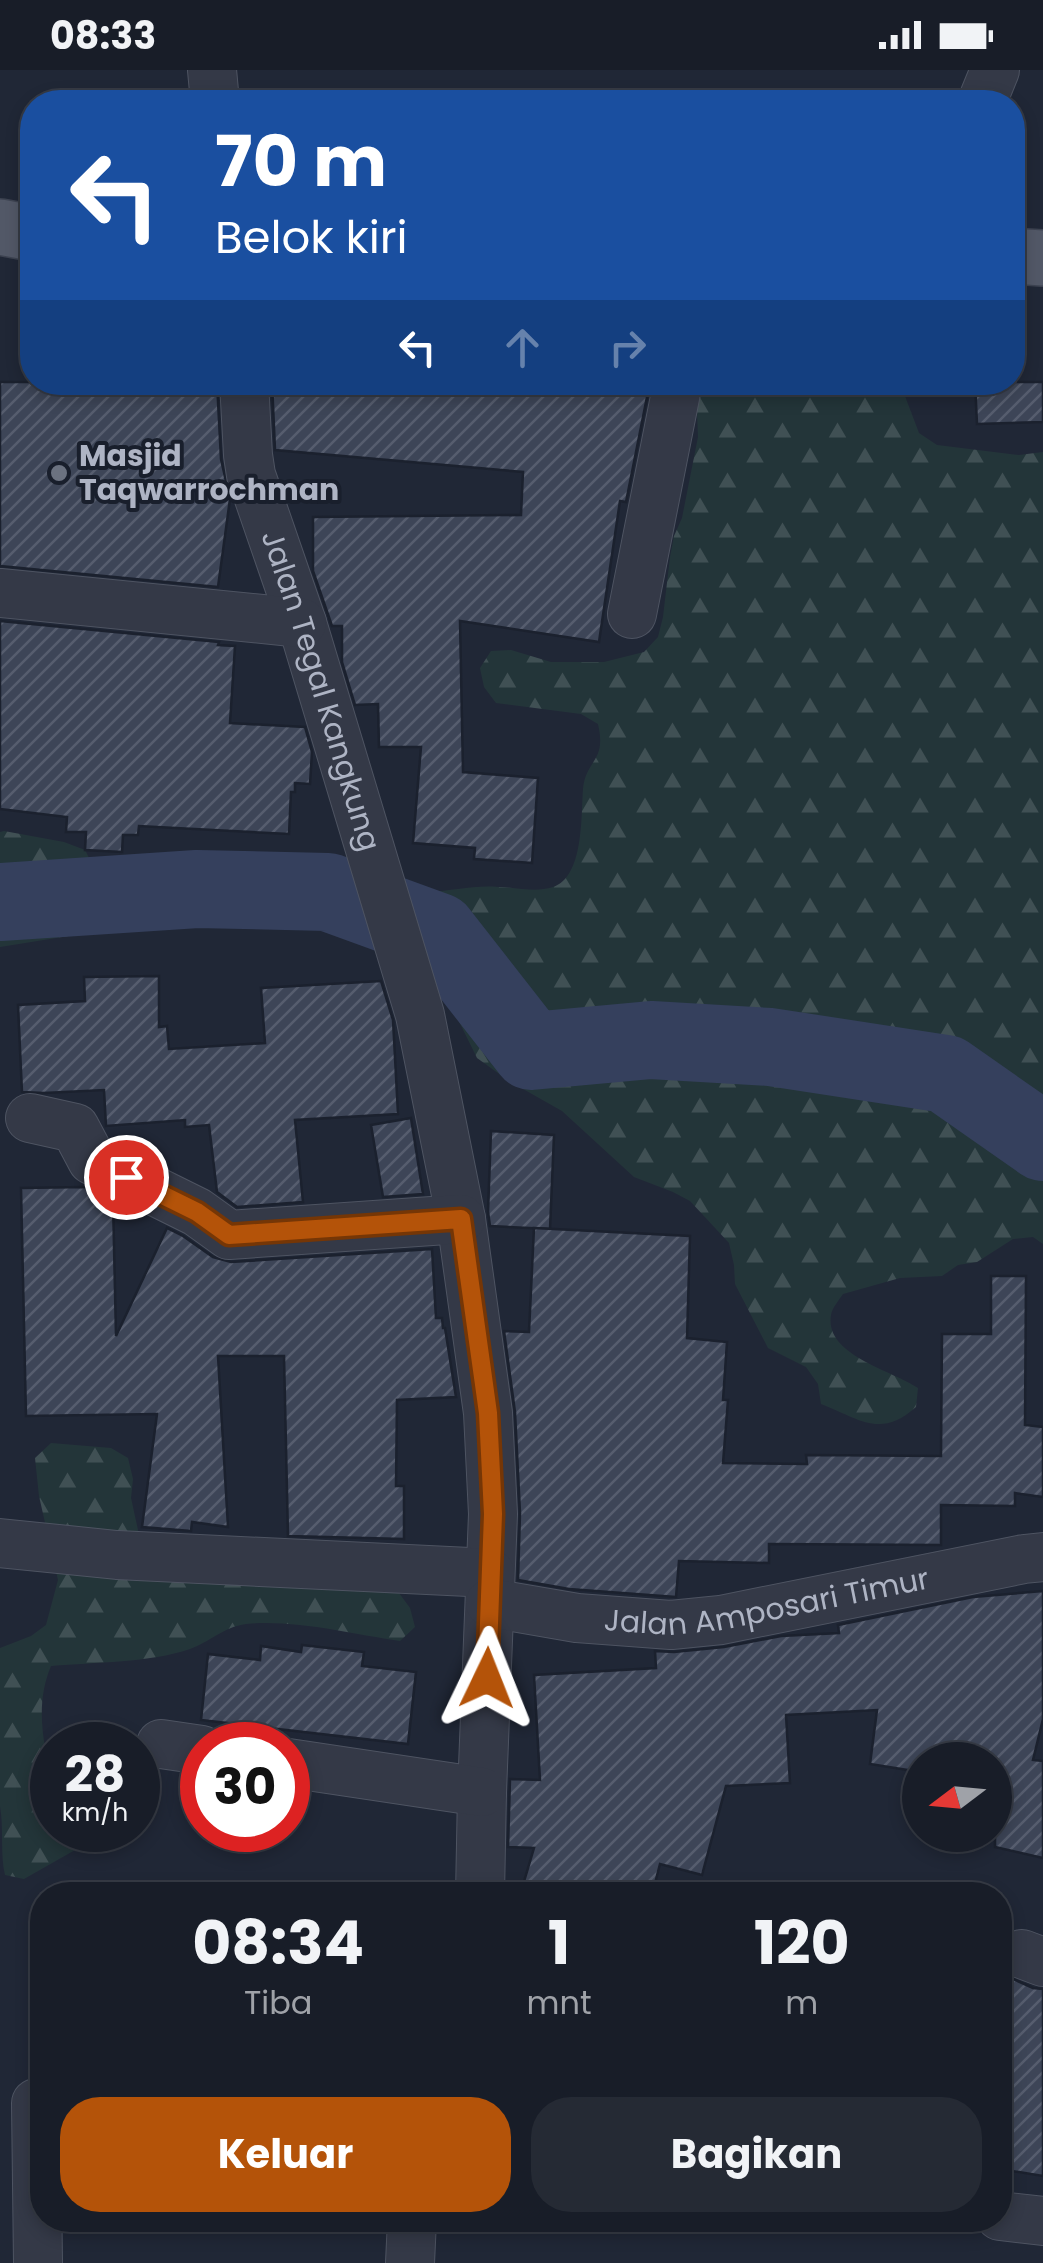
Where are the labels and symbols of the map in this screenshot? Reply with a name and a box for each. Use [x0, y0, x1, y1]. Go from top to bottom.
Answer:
place label: Masjid Taqwarrochman [79, 434, 339, 511]
marker: Masjid Taqwarrochman [48, 462, 70, 484]
street label: Jalan Tegal Kangkung [251, 524, 391, 856]
pin [84, 1135, 169, 1220]
street label: Jalan Amposari Timur [602, 1557, 933, 1646]
position arrow [435, 1626, 539, 1730]
speed limit sign: 30 [180, 1722, 310, 1852]
north arrow [902, 1742, 1012, 1852]

